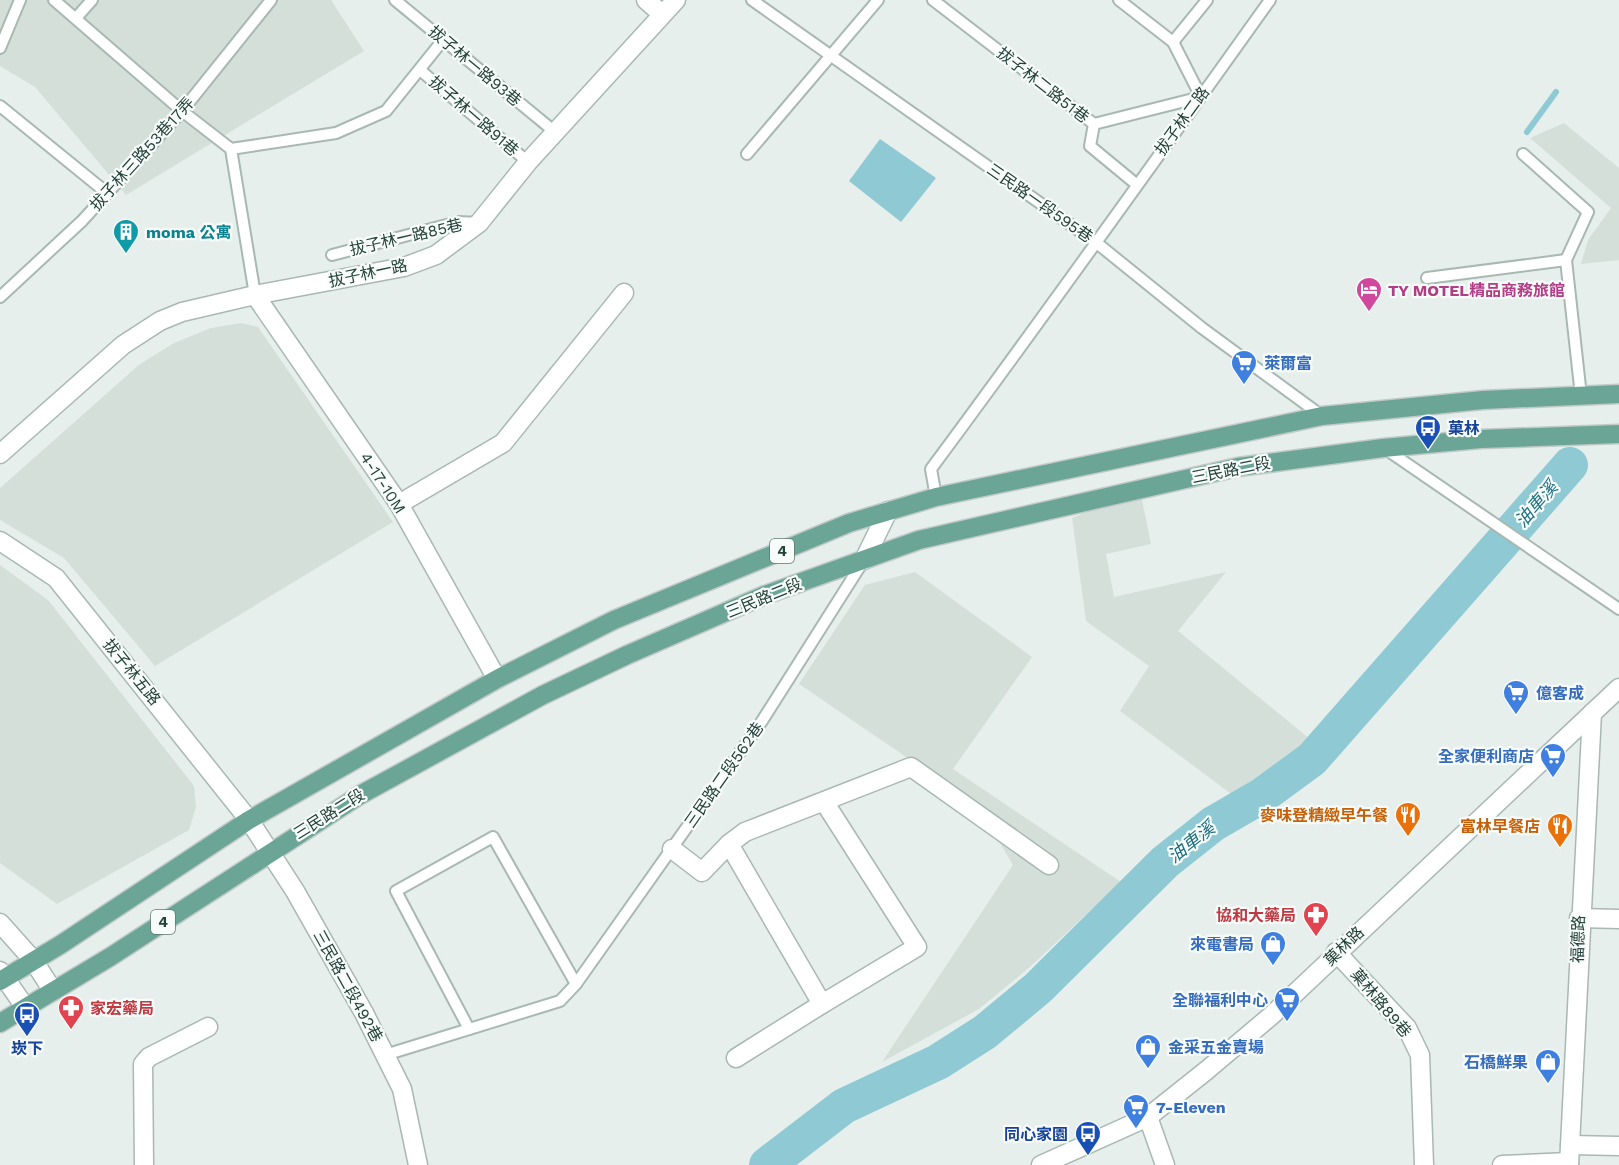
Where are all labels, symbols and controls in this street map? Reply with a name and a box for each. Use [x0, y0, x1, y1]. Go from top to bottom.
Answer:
street label: 拔子林一路93巷 [425, 22, 525, 110]
street label: 拔子林二路51巷 [993, 43, 1093, 127]
street label: 拔子林一路91巷 [425, 72, 523, 160]
street label: 拔子林二路 [1151, 83, 1213, 159]
street label: 拔子林三路53巷17弄 [86, 93, 198, 215]
street label: 三民路一段595巷 [984, 160, 1096, 246]
street label: 拔子林一路85巷 [348, 215, 464, 259]
building icon: moma 公寓 [111, 217, 141, 255]
place label: moma 公寓 [146, 223, 231, 242]
street label: 拔子林一路 [327, 255, 409, 291]
hotel icon: TY MOTEL精品商務旅館 [1354, 275, 1384, 313]
place label: TY MOTEL精品商務旅館 [1388, 281, 1565, 300]
supermarket icon: 萊爾富 [1229, 348, 1259, 386]
place label: 萊爾富 [1264, 354, 1312, 373]
bus stop icon: 菓林 [1413, 413, 1443, 451]
place label: 菓林 [1448, 419, 1480, 438]
street label: 4-17-10M [356, 449, 410, 517]
street label: 三民路二段 [1190, 453, 1272, 487]
water label: 油車溪 [1510, 474, 1564, 531]
road number: 4 [770, 539, 794, 563]
street label: 三民路二段 [723, 574, 805, 622]
street label: 拔子林五路 [99, 635, 165, 709]
supermarket icon: 億客成 [1501, 678, 1531, 716]
place label: 億客成 [1536, 684, 1584, 703]
street label: 三民路二段562巷 [681, 719, 767, 831]
supermarket icon: 全家便利商店 [1538, 741, 1568, 779]
place label: 全家便利商店 [1438, 747, 1534, 766]
street label: 三民路二段 [290, 785, 368, 843]
restaurant icon: 麥味登精緻早午餐 [1393, 800, 1423, 838]
place label: 麥味登精緻早午餐 [1260, 806, 1388, 825]
restaurant icon: 富林早餐店 [1545, 811, 1575, 849]
water label: 油車溪 [1163, 815, 1221, 867]
place label: 富林早餐店 [1460, 817, 1540, 836]
pharmacy icon: 協和大藥局 [1301, 900, 1331, 938]
place label: 協和大藥局 [1216, 906, 1296, 925]
road number: 4 [151, 910, 175, 934]
street label: 福德路 [1568, 915, 1588, 963]
street label: 菓林路 [1320, 922, 1368, 970]
street label: 三民路二段492巷 [309, 927, 387, 1045]
shop icon: 來電書局 [1258, 929, 1288, 967]
place label: 來電書局 [1190, 935, 1254, 954]
street label: 菓林路89巷 [1347, 965, 1415, 1041]
supermarket icon: 全聯福利中心 [1272, 985, 1302, 1023]
place label: 全聯福利中心 [1172, 991, 1268, 1010]
pharmacy icon: 家宏藥局 [56, 993, 86, 1031]
place label: 家宏藥局 [90, 999, 154, 1018]
bus stop icon: 崁下 [12, 1000, 42, 1038]
shop icon: 金采五金賣場 [1133, 1032, 1163, 1070]
place label: 金采五金賣場 [1168, 1038, 1264, 1057]
place label: 崁下 [11, 1039, 43, 1058]
shop icon: 石橋鮮果 [1533, 1047, 1563, 1085]
place label: 石橋鮮果 [1464, 1053, 1528, 1072]
supermarket icon: 7-Eleven [1121, 1092, 1151, 1130]
place label: 7-Eleven [1156, 1098, 1226, 1117]
bus stop icon: 同心家園 [1073, 1119, 1103, 1157]
place label: 同心家園 [1004, 1125, 1068, 1144]

